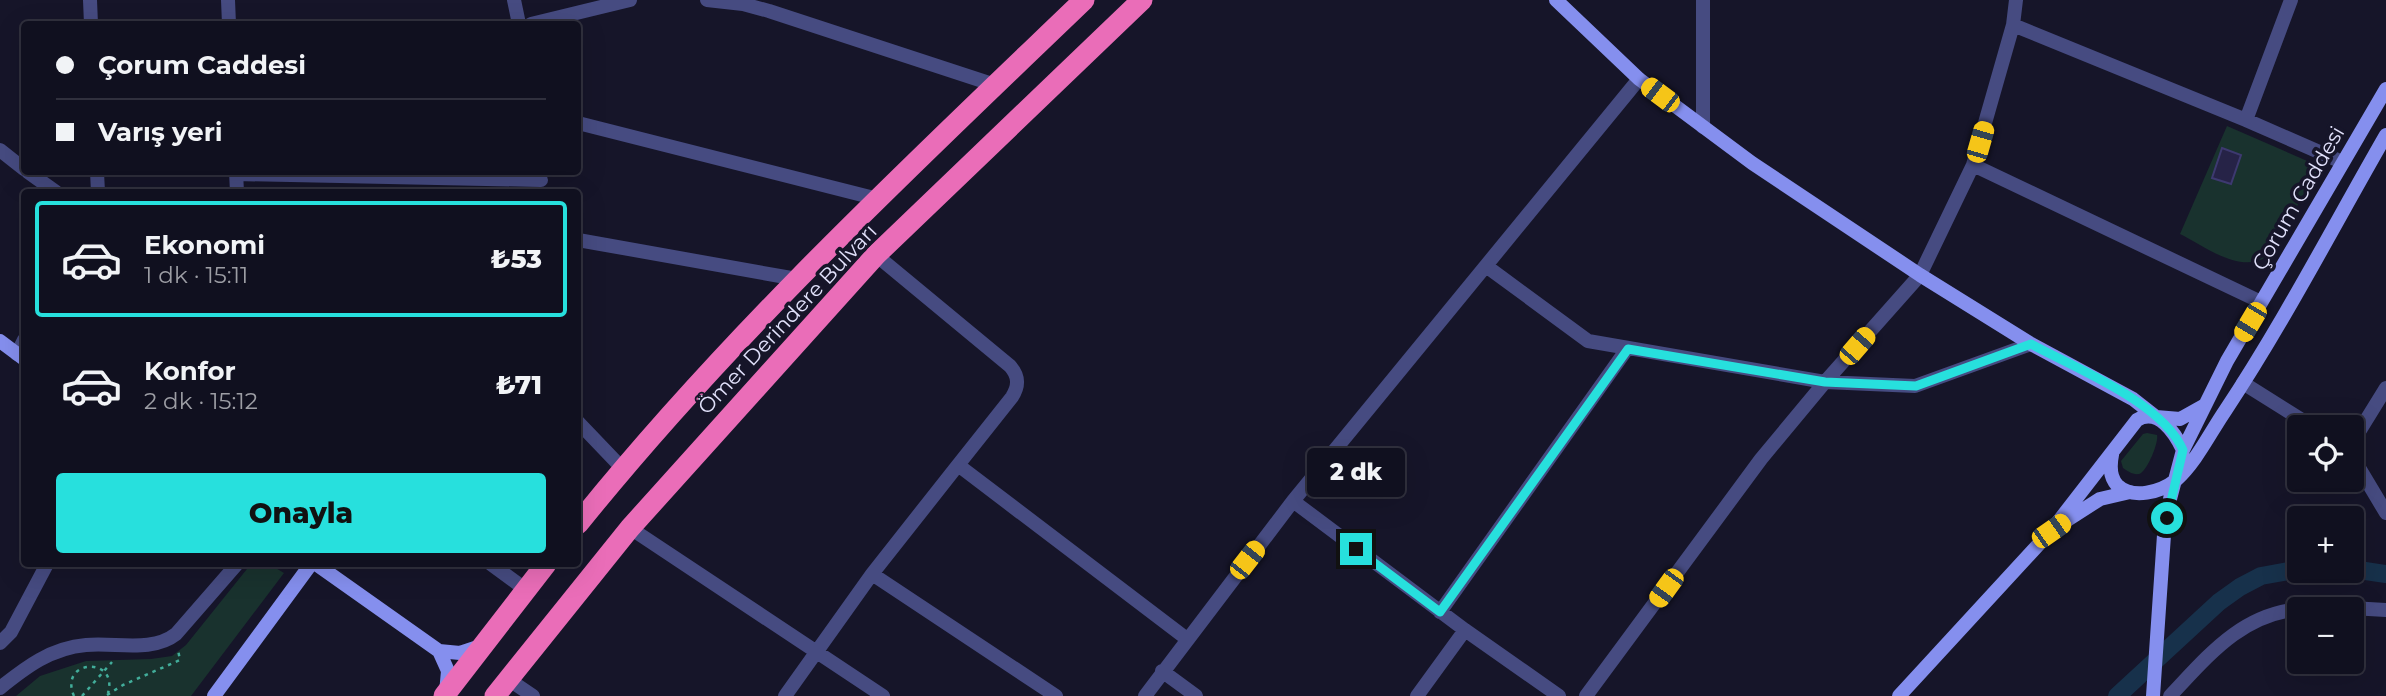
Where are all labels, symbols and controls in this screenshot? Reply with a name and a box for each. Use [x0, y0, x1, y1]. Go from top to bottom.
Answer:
text: Çorum Caddesi [98, 49, 306, 81]
car [1637, 74, 1684, 116]
text: Varış yeri [98, 116, 223, 148]
car [1965, 119, 1996, 165]
street label: Çorum Caddesi [2247, 122, 2349, 274]
street label: Ömer Derindere Bulvarı [692, 219, 882, 419]
icon: car [60, 228, 123, 291]
text: Ekonomi [144, 229, 265, 261]
text: ₺53 [491, 243, 542, 275]
text: 1 dk · 15:11 [144, 261, 248, 289]
car [2231, 299, 2270, 345]
car [1836, 323, 1879, 369]
icon: car [60, 354, 123, 417]
text: Konfor [144, 355, 236, 387]
text: ₺71 [496, 369, 542, 401]
text: 2 dk · 15:12 [144, 387, 258, 415]
map controls [2287, 415, 2364, 674]
button: locate [2287, 415, 2364, 492]
callout: 2 dk [1307, 448, 1405, 496]
text: 2 dk [1330, 458, 1382, 486]
button: Onayla [56, 473, 546, 553]
route start [2151, 502, 2183, 534]
button: + [2287, 506, 2364, 583]
car [2028, 510, 2075, 552]
route end [1340, 533, 1372, 565]
car [1226, 537, 1269, 583]
car [1646, 565, 1687, 611]
button: − [2287, 597, 2364, 674]

